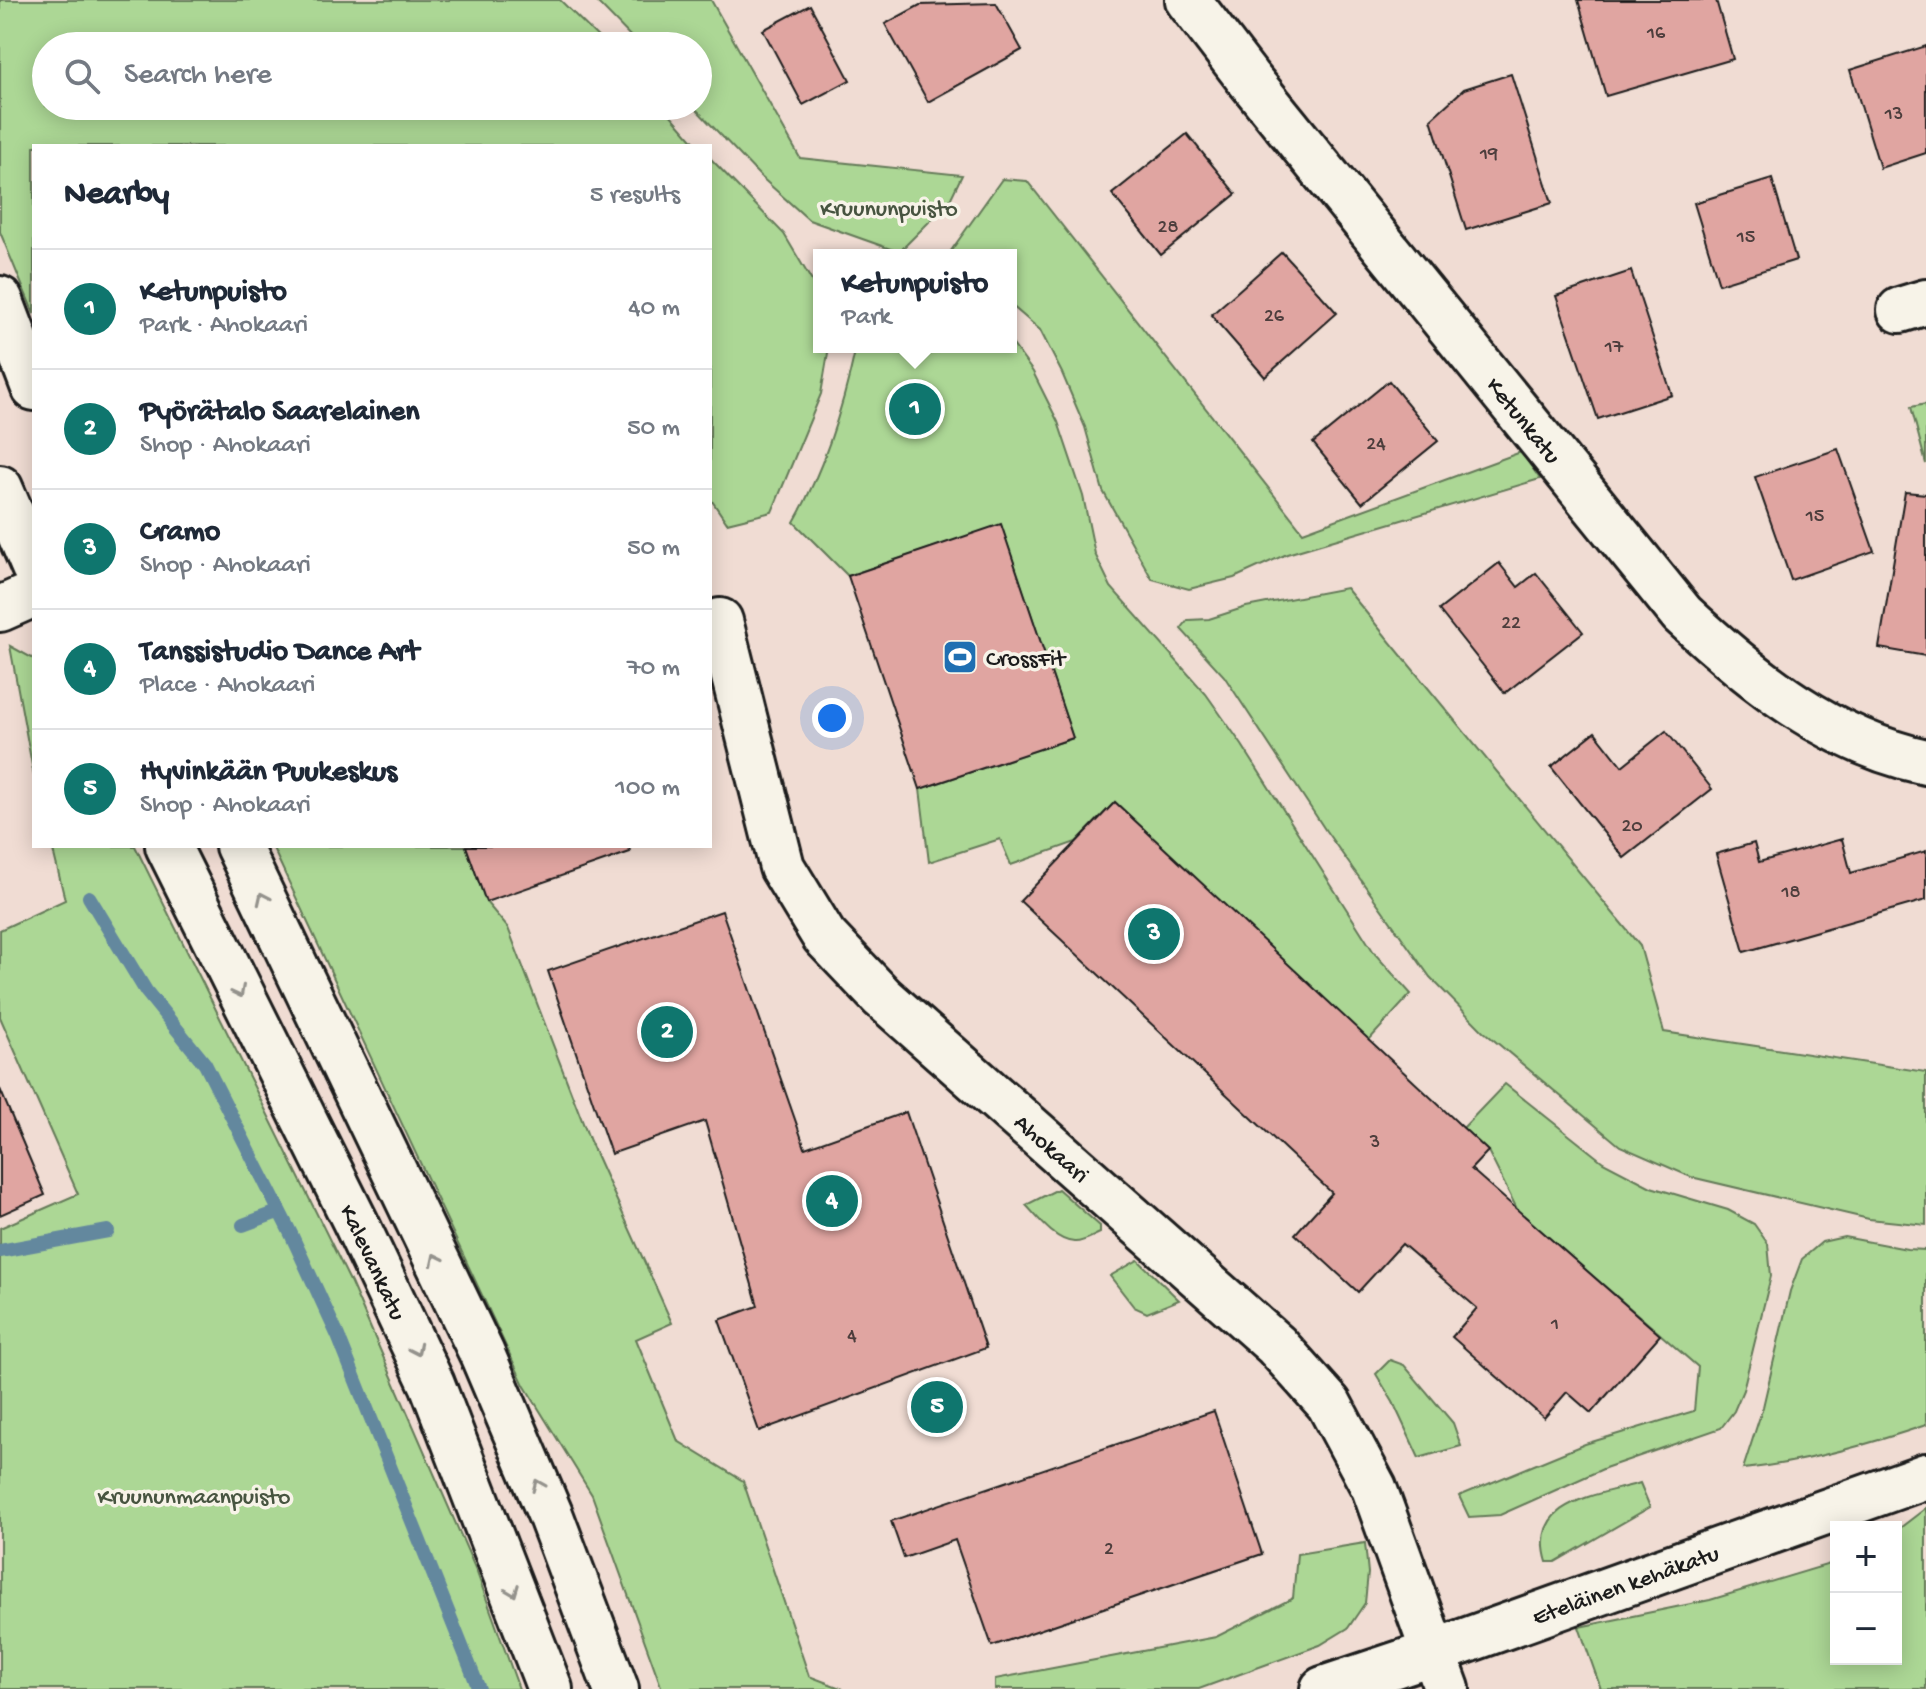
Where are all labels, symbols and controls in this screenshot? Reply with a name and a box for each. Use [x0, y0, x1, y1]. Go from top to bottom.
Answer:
house number: 16 [1646, 23, 1666, 46]
search box [32, 32, 712, 120]
icon: search [60, 54, 104, 98]
text: Search here [124, 59, 272, 94]
house number: 13 [1884, 104, 1903, 127]
house number: 19 [1479, 144, 1498, 167]
text: Nearby [64, 176, 169, 216]
text: 5 results [590, 181, 680, 212]
park label: Kruununpuisto [820, 196, 958, 225]
house number: 28 [1158, 217, 1178, 240]
house number: 15 [1736, 227, 1755, 250]
popup [813, 249, 1017, 353]
text: Ketunpuisto [842, 268, 988, 303]
text: Ketunpuisto [140, 276, 287, 311]
text: 1 [85, 294, 95, 325]
text: 40 m [628, 294, 680, 325]
text: Park [842, 303, 891, 334]
house number: 26 [1264, 306, 1285, 329]
text: Park · Ahokaari [140, 311, 308, 342]
house number: 17 [1604, 337, 1624, 360]
street label: Ketunkatu [1478, 373, 1566, 471]
pin: 1 [889, 379, 941, 439]
text: Pyörätalo Saarelainen [140, 396, 419, 431]
text: 2 [84, 414, 96, 445]
text: 50 m [627, 414, 680, 445]
text: Shop · Ahokaari [140, 431, 311, 462]
house number: 24 [1366, 434, 1386, 457]
house number: 15 [1805, 506, 1824, 529]
text: Cramo [140, 516, 220, 551]
text: 3 [83, 534, 97, 565]
text: 50 m [627, 534, 680, 565]
text: Shop · Ahokaari [140, 551, 311, 582]
house number: 22 [1501, 613, 1521, 636]
text: Tanssistudio Dance Art [140, 636, 419, 671]
sports icon: CrossFit [941, 638, 979, 676]
place label: CrossFit [986, 646, 1067, 675]
text: 4 [84, 654, 96, 685]
text: 70 m [627, 654, 680, 685]
text: Place · Ahokaari [140, 671, 315, 702]
your location [812, 698, 852, 738]
text: Hyvinkään Puukeskus [140, 756, 397, 791]
text: 5 [83, 774, 97, 805]
text: 100 m [615, 774, 680, 805]
text: Shop · Ahokaari [140, 791, 311, 822]
house number: 20 [1621, 816, 1643, 839]
house number: 18 [1780, 882, 1801, 905]
one-way arrow [257, 892, 273, 907]
pin: 3 [1128, 904, 1180, 964]
one-way arrow [229, 983, 245, 998]
pin: 2 [641, 1002, 693, 1062]
street label: Ahokaari [1007, 1109, 1094, 1191]
house number: 3 [1369, 1132, 1380, 1155]
pin: 4 [806, 1171, 858, 1231]
street label: Kalevankatu [331, 1201, 411, 1326]
one-way arrow [430, 1252, 445, 1267]
house number: 1 [1550, 1314, 1559, 1337]
house number: 4 [847, 1326, 857, 1349]
one-way arrow [406, 1342, 422, 1357]
pin: 5 [911, 1377, 963, 1437]
one-way arrow [532, 1479, 548, 1493]
park label: Kruununmaanpuisto [98, 1484, 290, 1513]
map controls [1830, 1521, 1902, 1665]
button: + [1830, 1521, 1902, 1593]
house number: 2 [1104, 1539, 1114, 1562]
street label: Eteläinen kehäkatu [1529, 1540, 1724, 1634]
one-way arrow [503, 1583, 520, 1597]
button: − [1830, 1593, 1902, 1665]

